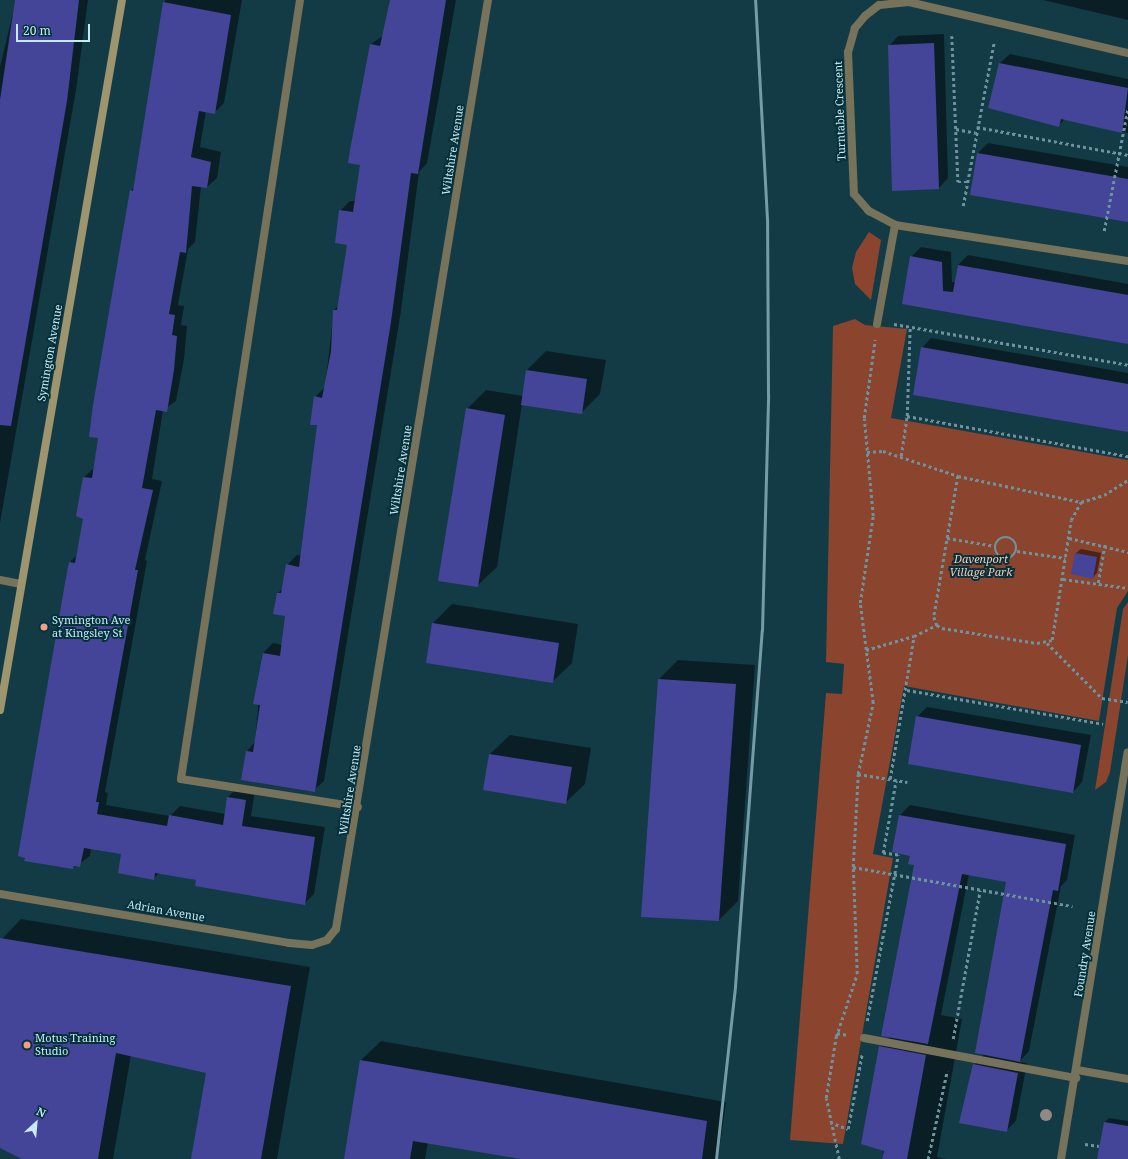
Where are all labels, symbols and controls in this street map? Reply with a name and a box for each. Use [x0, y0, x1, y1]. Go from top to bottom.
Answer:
scale bar [18, 16, 92, 42]
text: 20 m [23, 22, 51, 39]
street label: Turntable Crescent [832, 61, 848, 161]
street label: Wiltshire Avenue [439, 104, 467, 196]
street label: Symington Avenue [35, 303, 65, 403]
street label: Wiltshire Avenue [387, 424, 415, 516]
park label: Davenport Village Park [950, 553, 1012, 579]
place label: Symington Ave at Kingsley St [52, 614, 130, 640]
marker: Symington Ave at Kingsley St [39, 622, 49, 632]
street label: Wiltshire Avenue [336, 744, 364, 836]
street label: Adrian Avenue [126, 898, 206, 924]
street label: Foundry Avenue [1072, 910, 1098, 998]
place label: Motus Training Studio [35, 1032, 115, 1058]
marker: Motus Training Studio [22, 1040, 32, 1050]
north arrow [16, 1103, 56, 1143]
text: N [34, 1103, 49, 1120]

